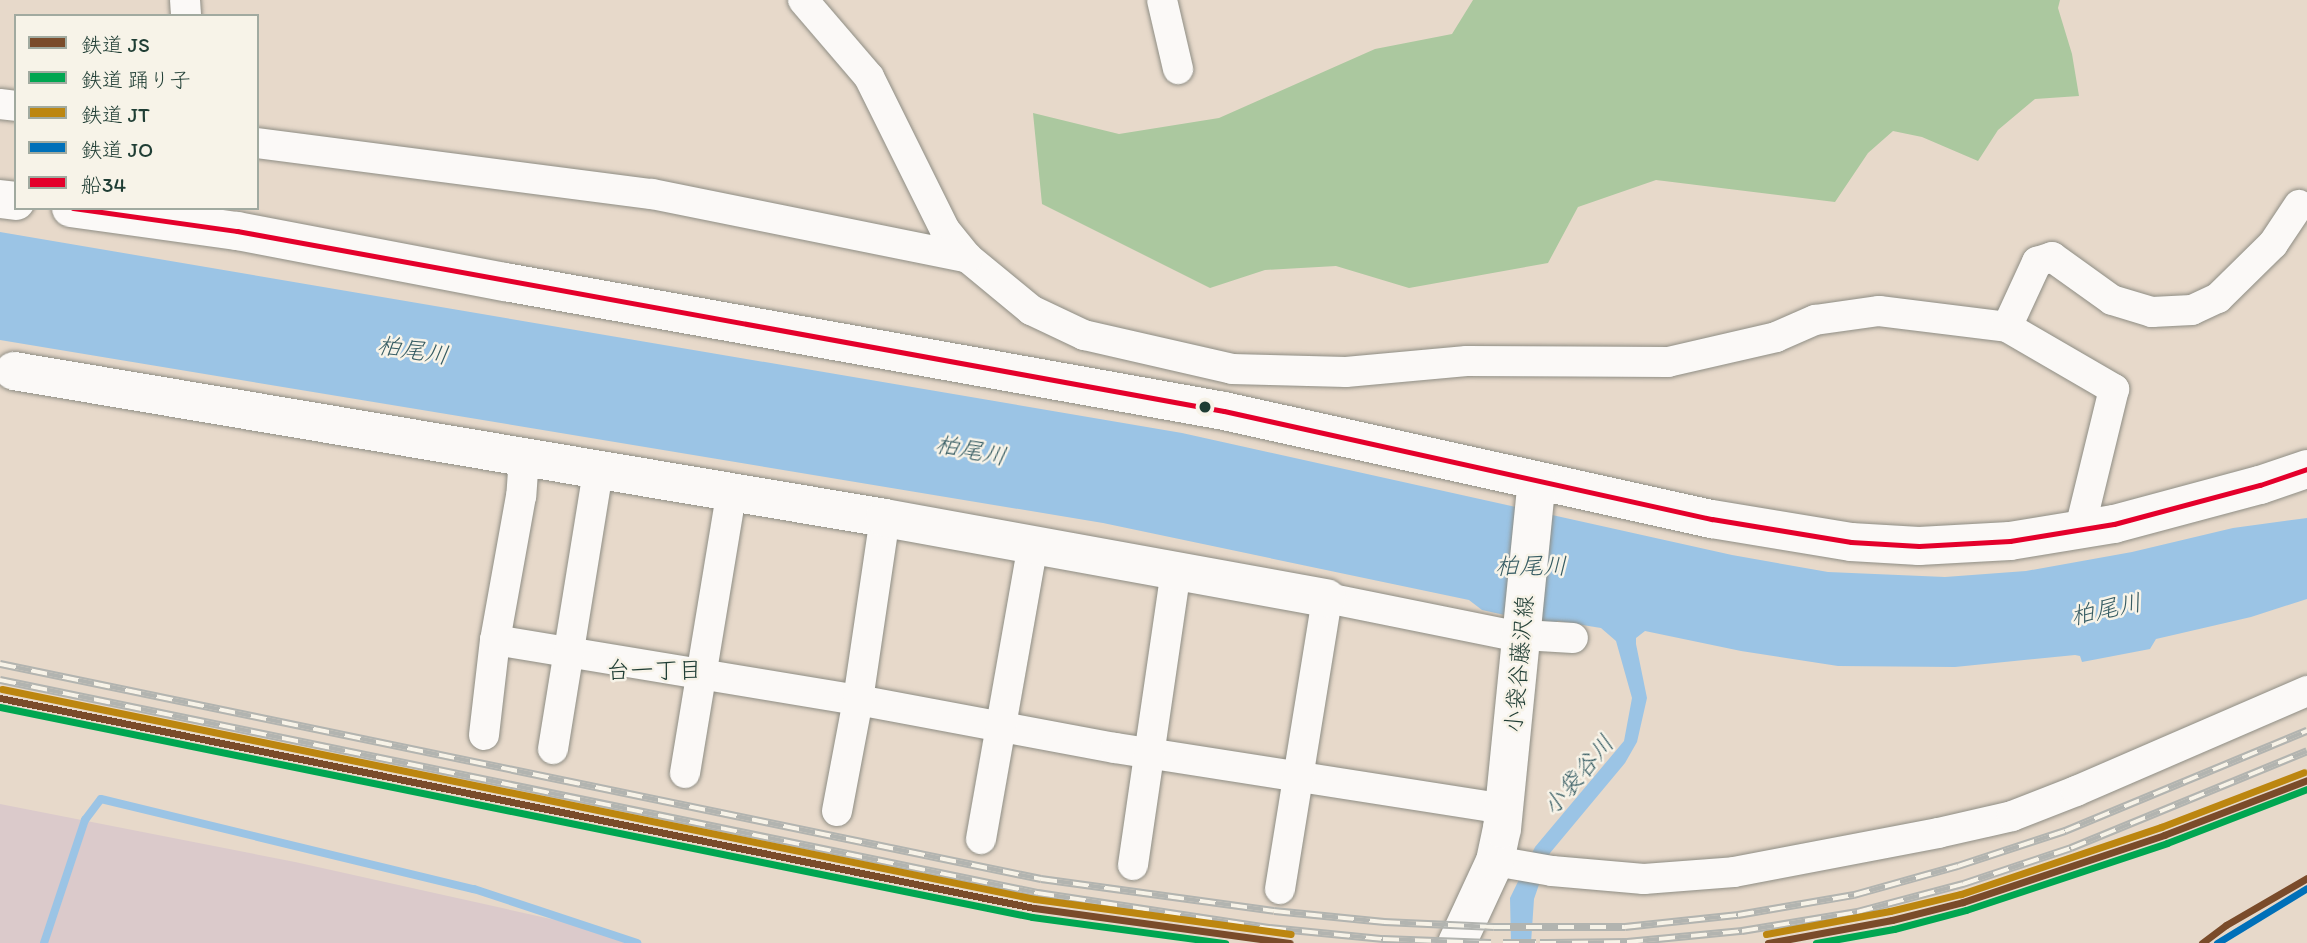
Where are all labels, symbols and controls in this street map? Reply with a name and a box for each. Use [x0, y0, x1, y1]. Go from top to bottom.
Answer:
legend [14, 14, 259, 210]
text: 鉄道 JS [81, 32, 150, 57]
text: 鉄道 踊り子 [81, 67, 191, 92]
text: 鉄道 JT [81, 102, 150, 127]
text: 鉄道 JO [81, 137, 153, 162]
text: 船34 [81, 172, 126, 197]
water label: 柏尾川 [375, 330, 451, 370]
unlabelled marker [1198, 400, 1212, 414]
water label: 柏尾川 [933, 429, 1009, 471]
water label: 柏尾川 [1495, 552, 1567, 580]
water label: 柏尾川 [2068, 587, 2144, 631]
street label: 小袋谷藤沢線 [1499, 594, 1539, 734]
district label: 台一丁目 [606, 656, 702, 684]
water label: 小袋谷川 [1536, 729, 1620, 821]

